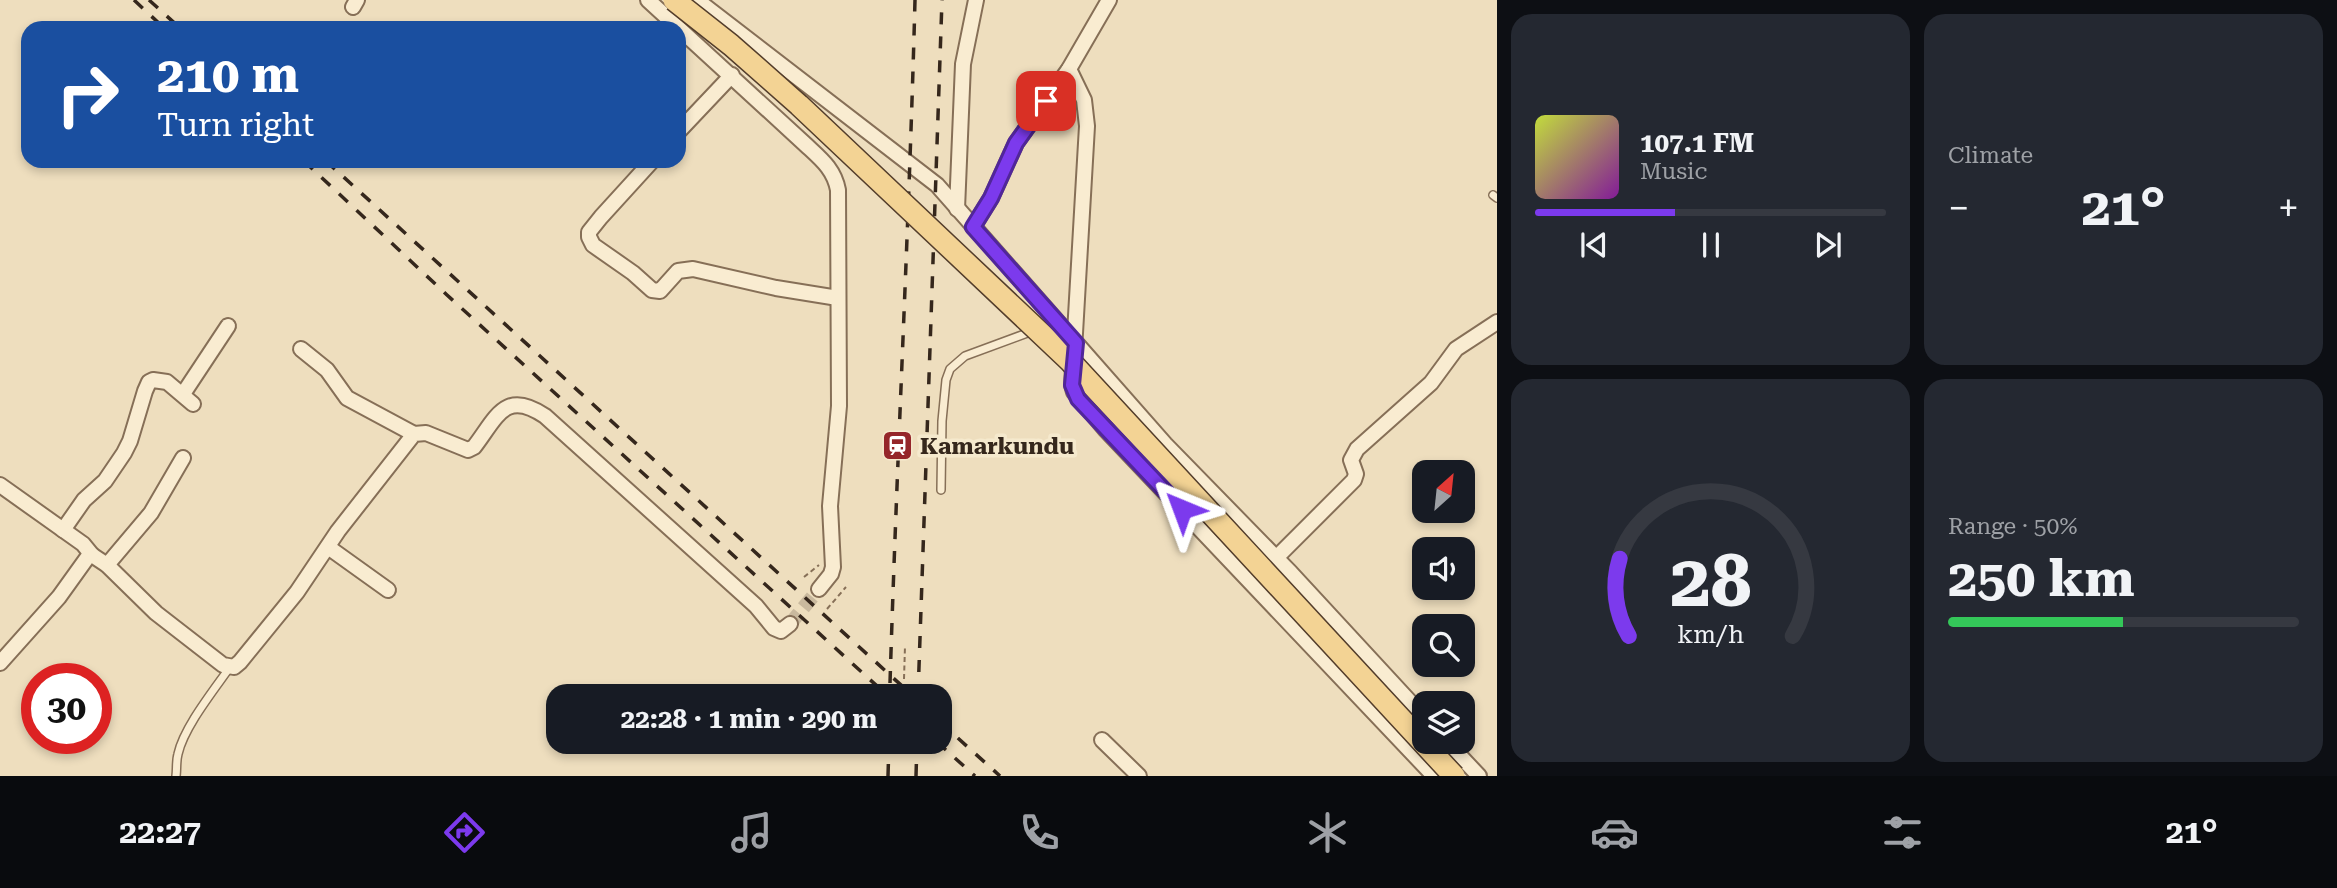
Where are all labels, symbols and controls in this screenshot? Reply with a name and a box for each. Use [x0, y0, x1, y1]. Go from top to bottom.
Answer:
text: 210 m [157, 47, 299, 104]
icon: right [42, 49, 133, 140]
pin [1016, 71, 1076, 131]
icon: arrive [1027, 82, 1065, 120]
text: Turn right [157, 106, 314, 144]
text: 107.1 FM [1640, 128, 1754, 158]
text: Climate [1948, 142, 2033, 169]
text: Music [1640, 158, 1707, 185]
text: 21° [2081, 177, 2166, 238]
text: − [1948, 186, 1969, 230]
text: + [2278, 186, 2299, 230]
icon: previous [1575, 226, 1613, 264]
icon: pause [1692, 226, 1730, 264]
icon: next [1809, 226, 1847, 264]
station icon: Kamarkundu [880, 429, 914, 463]
place label: Kamarkundu [920, 433, 1074, 460]
north arrow [1412, 460, 1475, 523]
map controls [1412, 460, 1475, 754]
position arrow [1145, 472, 1219, 546]
text: Range · 50% [1948, 513, 2077, 540]
button: sound [1412, 537, 1475, 600]
text: 28 [1670, 540, 1751, 625]
text: 250 km [1948, 548, 2135, 609]
button: search [1412, 614, 1475, 677]
text: km/h [1677, 620, 1744, 649]
speed limit sign: 30 [21, 663, 112, 754]
button: layers [1412, 691, 1475, 754]
text: 22:28 · 1 min · 290 m [621, 704, 877, 734]
icon: directions [440, 808, 489, 857]
icon: music [727, 808, 776, 857]
icon: phone [1015, 808, 1064, 857]
icon: climate [1303, 808, 1352, 857]
icon: car [1590, 808, 1639, 857]
icon: filters [1878, 808, 1927, 857]
text: 22:27 [119, 813, 201, 851]
text: 21° [2166, 813, 2218, 851]

